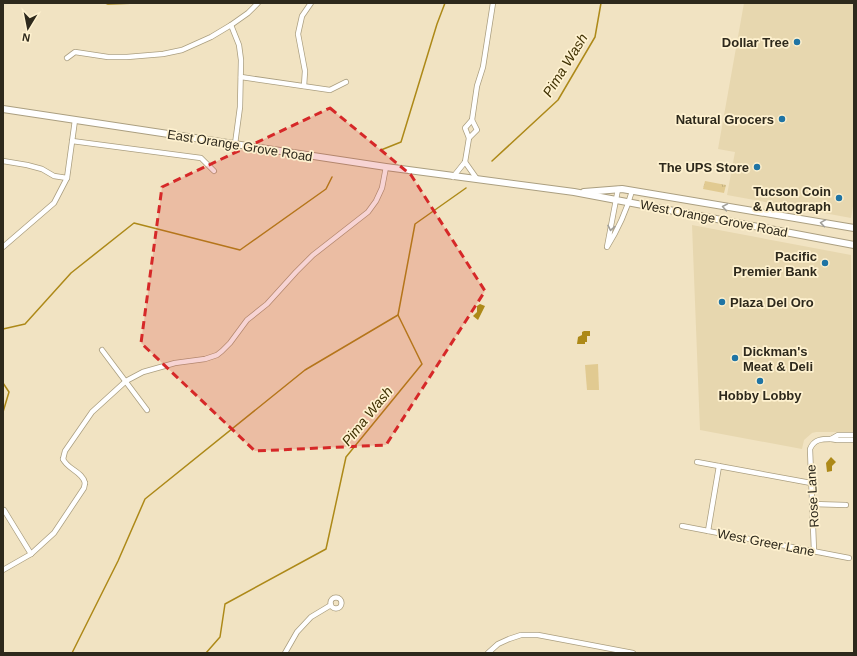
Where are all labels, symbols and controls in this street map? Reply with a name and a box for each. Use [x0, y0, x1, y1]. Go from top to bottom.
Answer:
north arrow [8, 8, 48, 48]
water label: Pima Wash [539, 30, 591, 99]
text: N [21, 31, 31, 44]
place label: Dollar Tree [722, 35, 789, 50]
marker: Dollar Tree [792, 37, 802, 47]
place label: Natural Grocers [676, 112, 774, 127]
marker: Natural Grocers [777, 114, 787, 124]
street label: East Orange Grove Road [166, 127, 314, 164]
place label: The UPS Store [659, 160, 749, 175]
marker: The UPS Store [752, 162, 762, 172]
place label: Tucson Coin & Autograph [753, 184, 831, 214]
marker: Tucson Coin & Autograph [834, 193, 844, 203]
street label: West Orange Grove Road [639, 197, 789, 240]
one-way arrow [722, 203, 728, 212]
one-way arrow [820, 220, 826, 228]
one-way arrow [607, 225, 615, 231]
place label: Pacific Premier Bank [733, 249, 818, 279]
marker: Pacific Premier Bank [820, 258, 830, 268]
place label: Plaza Del Oro [730, 295, 814, 310]
marker: Plaza Del Oro [717, 297, 727, 307]
place label: Dickman's Meat & Deli [743, 344, 813, 374]
marker: Dickman's Meat & Deli [730, 353, 740, 363]
marker: Hobby Lobby [755, 376, 765, 386]
water label: Pima Wash [338, 383, 396, 449]
place label: Hobby Lobby [718, 388, 802, 403]
street label: Rose Lane [803, 464, 822, 528]
street label: West Greer Lane [716, 526, 816, 559]

